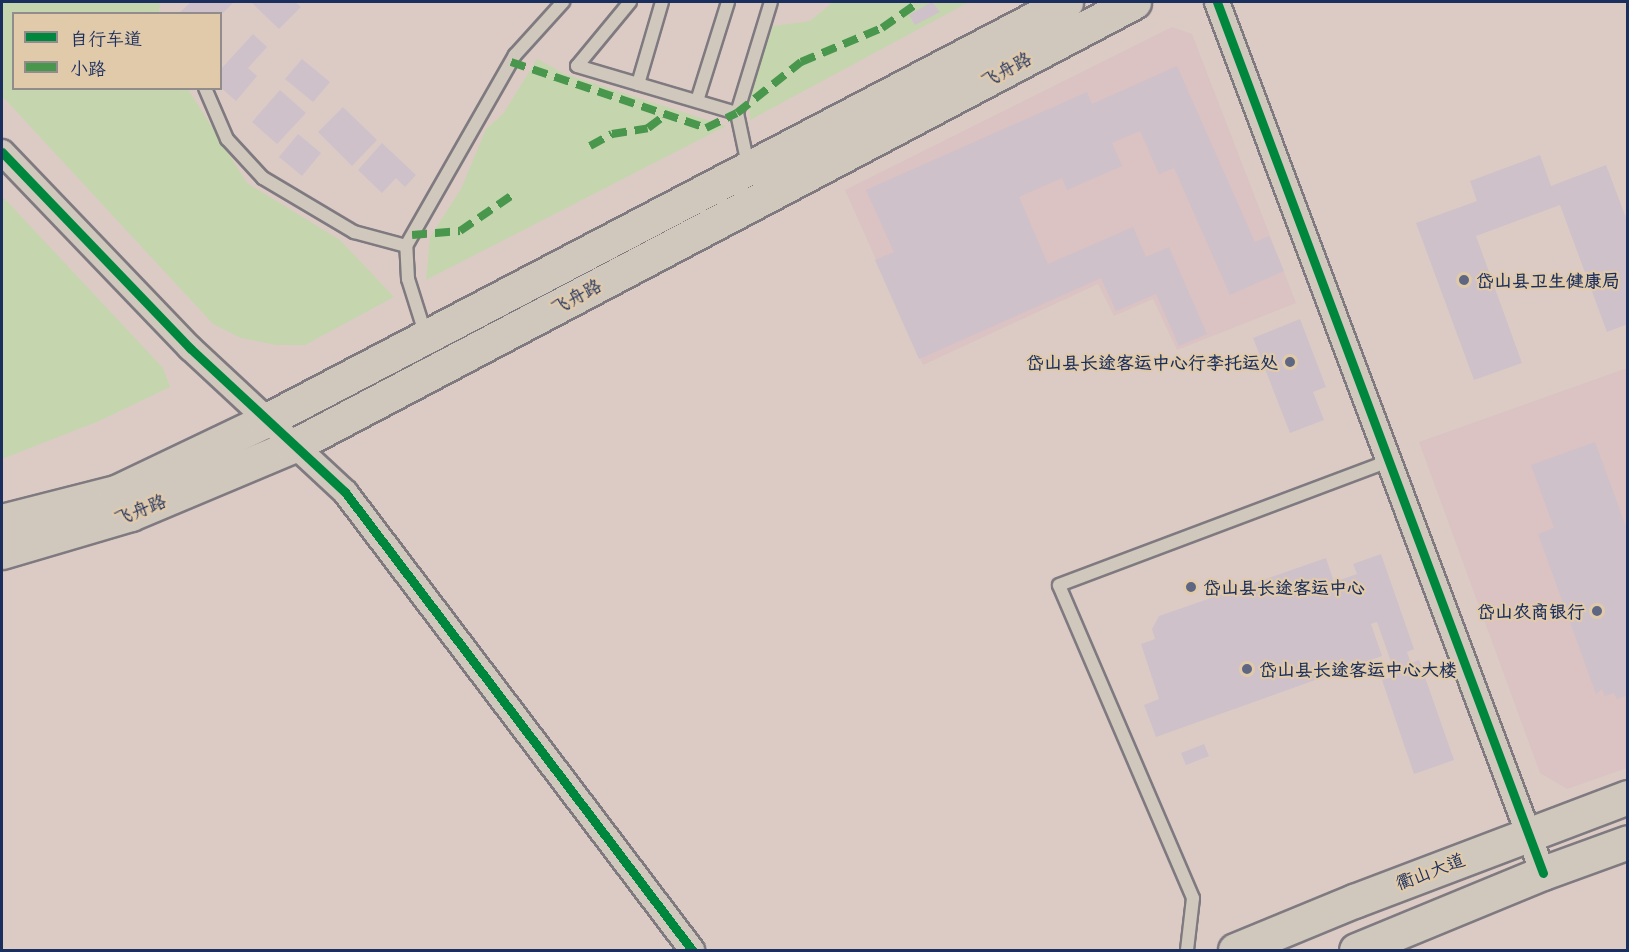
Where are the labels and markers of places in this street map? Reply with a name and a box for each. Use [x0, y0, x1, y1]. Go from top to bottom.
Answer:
place label: 岱山县卫生健康局 [1476, 269, 1620, 291]
marker: 岱山县卫生健康局 [1457, 273, 1471, 287]
place label: 岱山县长途客运中心行李托运处 [1026, 351, 1278, 373]
marker: 岱山县长途客运中心行李托运处 [1283, 355, 1297, 369]
place label: 岱山县长途客运中心 [1203, 576, 1365, 598]
marker: 岱山县长途客运中心 [1184, 580, 1198, 594]
place label: 岱山农商银行 [1477, 600, 1585, 622]
marker: 岱山农商银行 [1590, 604, 1604, 618]
place label: 岱山县长途客运中心大楼 [1259, 658, 1457, 680]
marker: 岱山县长途客运中心大楼 [1240, 662, 1254, 676]

